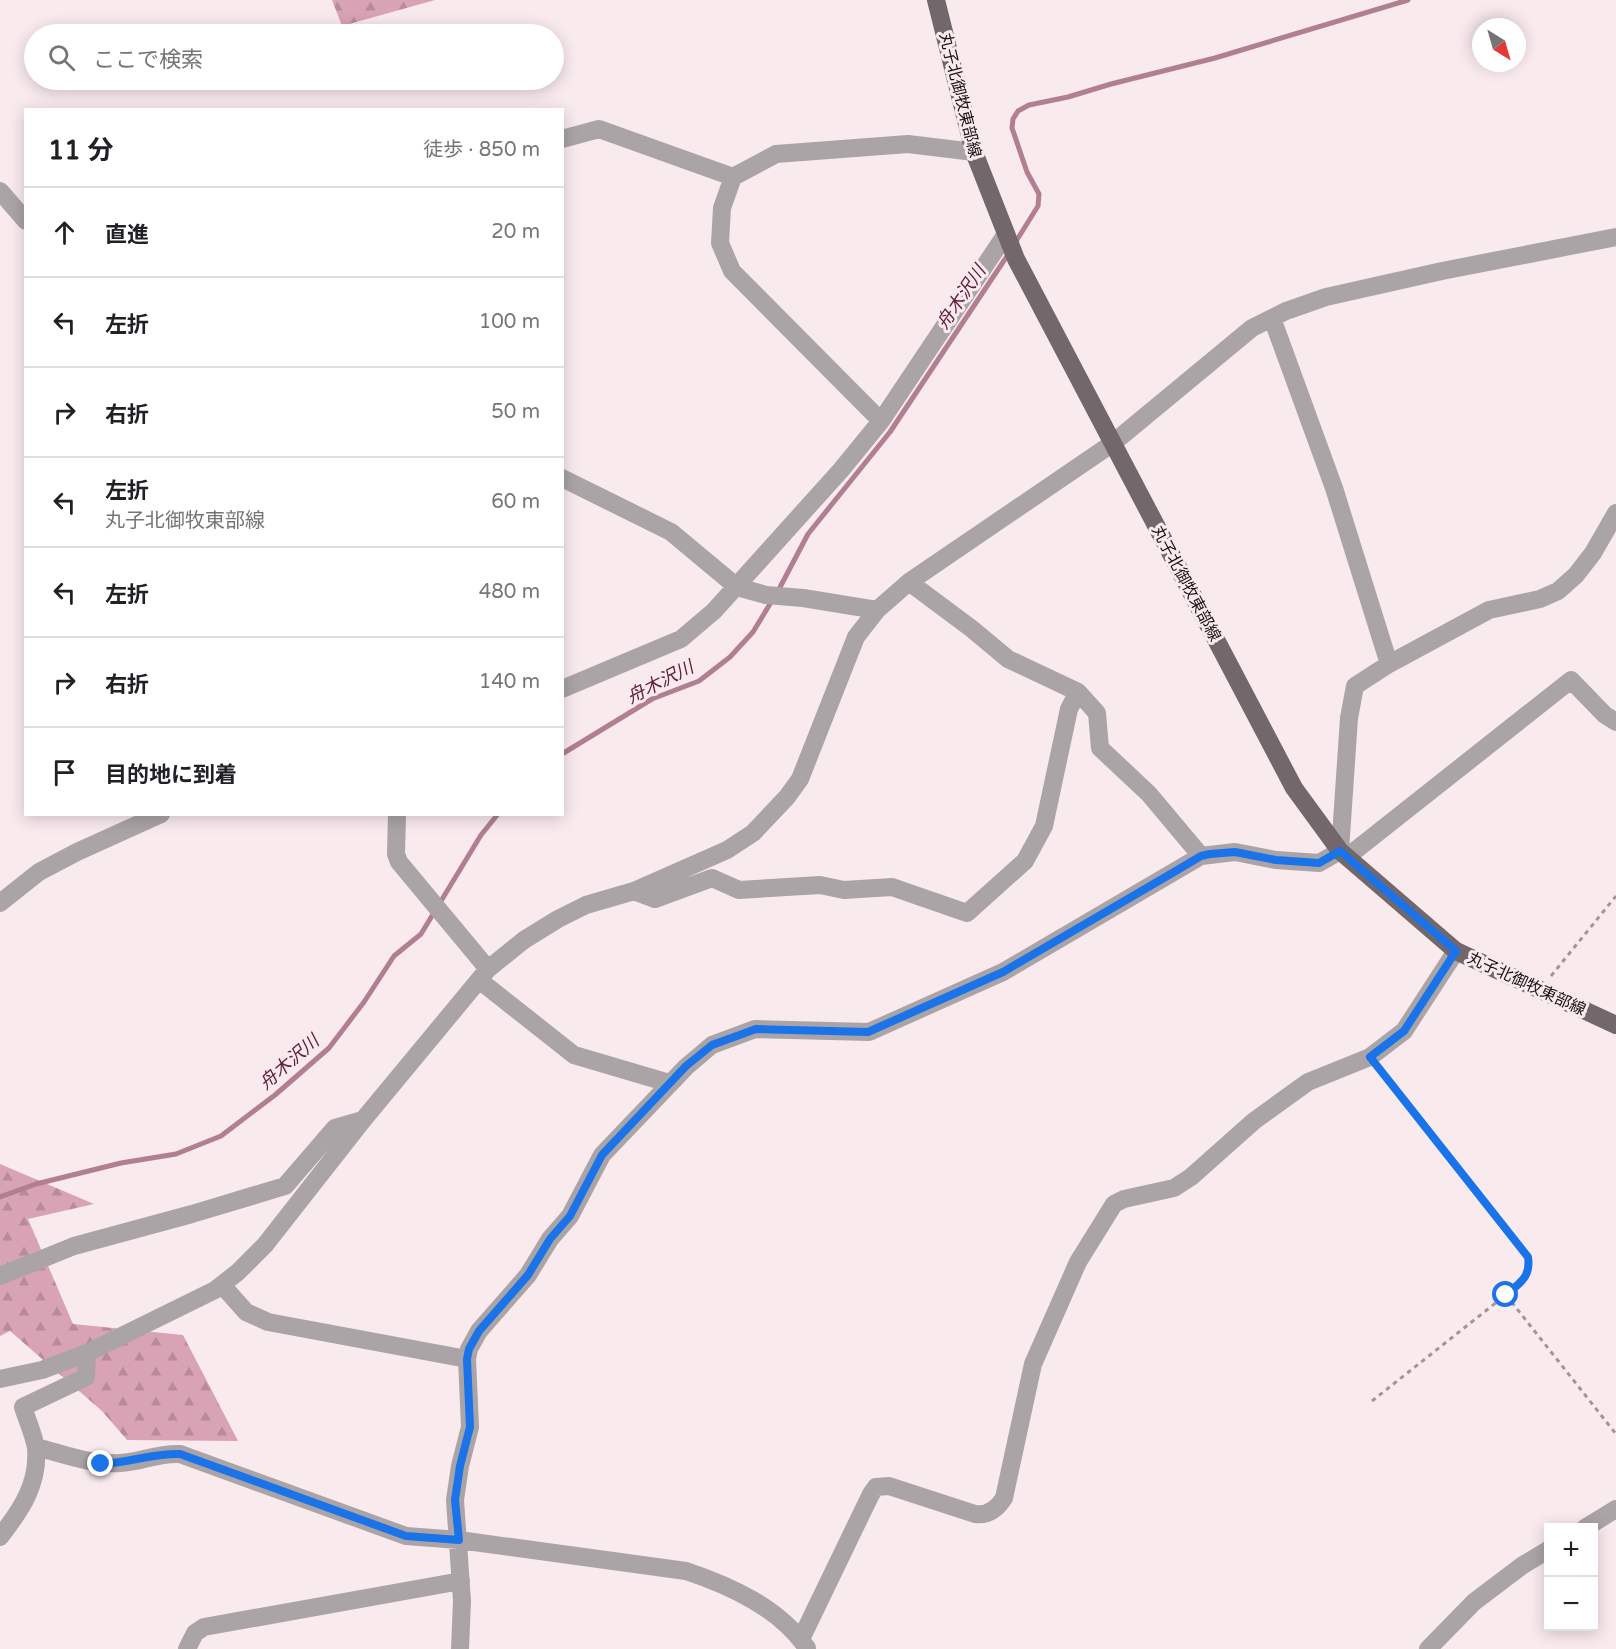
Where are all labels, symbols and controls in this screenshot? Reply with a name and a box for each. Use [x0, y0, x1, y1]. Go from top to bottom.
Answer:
north arrow [1472, 18, 1526, 72]
search box [24, 24, 564, 90]
street label: 丸子北御牧東部線 [935, 31, 985, 160]
icon: search [45, 41, 78, 74]
text: ここで検索 [93, 47, 203, 73]
text: 11 分 [48, 135, 113, 166]
text: 徒歩 · 850 m [423, 138, 540, 162]
icon: ahead [48, 216, 81, 249]
text: 20 m [491, 220, 540, 244]
text: 直進 [105, 222, 149, 248]
water label: 舟木沢川 [932, 259, 991, 333]
icon: left [48, 306, 81, 339]
text: 100 m [479, 310, 540, 334]
text: 左折 [105, 312, 149, 338]
icon: right [48, 396, 81, 429]
text: 50 m [491, 400, 540, 424]
text: 右折 [105, 402, 149, 428]
text: 左折 [105, 478, 149, 504]
icon: left [48, 486, 81, 519]
text: 60 m [491, 490, 540, 514]
text: 丸子北御牧東部線 [105, 509, 265, 533]
street label: 丸子北御牧東部線 [1147, 522, 1225, 645]
icon: left [48, 576, 81, 609]
text: 480 m [479, 580, 540, 604]
text: 左折 [105, 582, 149, 608]
water label: 舟木沢川 [623, 655, 699, 708]
icon: right [48, 666, 81, 699]
text: 140 m [479, 670, 540, 694]
text: 右折 [105, 672, 149, 698]
icon: arrive [48, 756, 81, 789]
text: 目的地に到着 [105, 762, 237, 788]
street label: 丸子北御牧東部線 [1464, 948, 1589, 1020]
water label: 舟木沢川 [255, 1029, 325, 1094]
route start [1492, 1281, 1518, 1307]
route end [87, 1450, 113, 1476]
map controls [1544, 1523, 1598, 1631]
button: + [1544, 1523, 1598, 1577]
button: − [1544, 1577, 1598, 1631]

